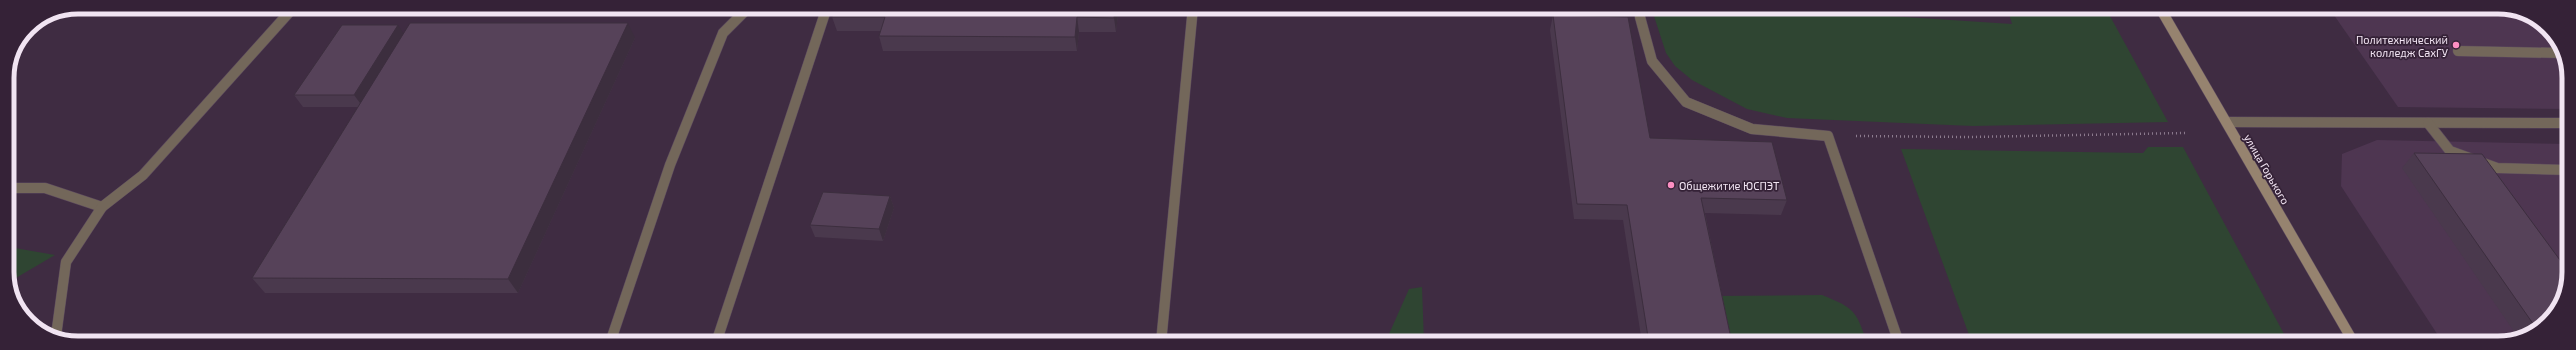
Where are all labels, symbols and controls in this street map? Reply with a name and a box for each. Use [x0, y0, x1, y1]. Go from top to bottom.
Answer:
place label: Политехнический колледж СахГУ [2356, 33, 2449, 59]
marker: Политехнический колледж СахГУ [2451, 40, 2461, 50]
street label: улица Горького [2241, 132, 2292, 207]
place label: Общежитие ЮСПЭТ [1679, 179, 1780, 192]
marker: Общежитие ЮСПЭТ [1666, 180, 1676, 190]

